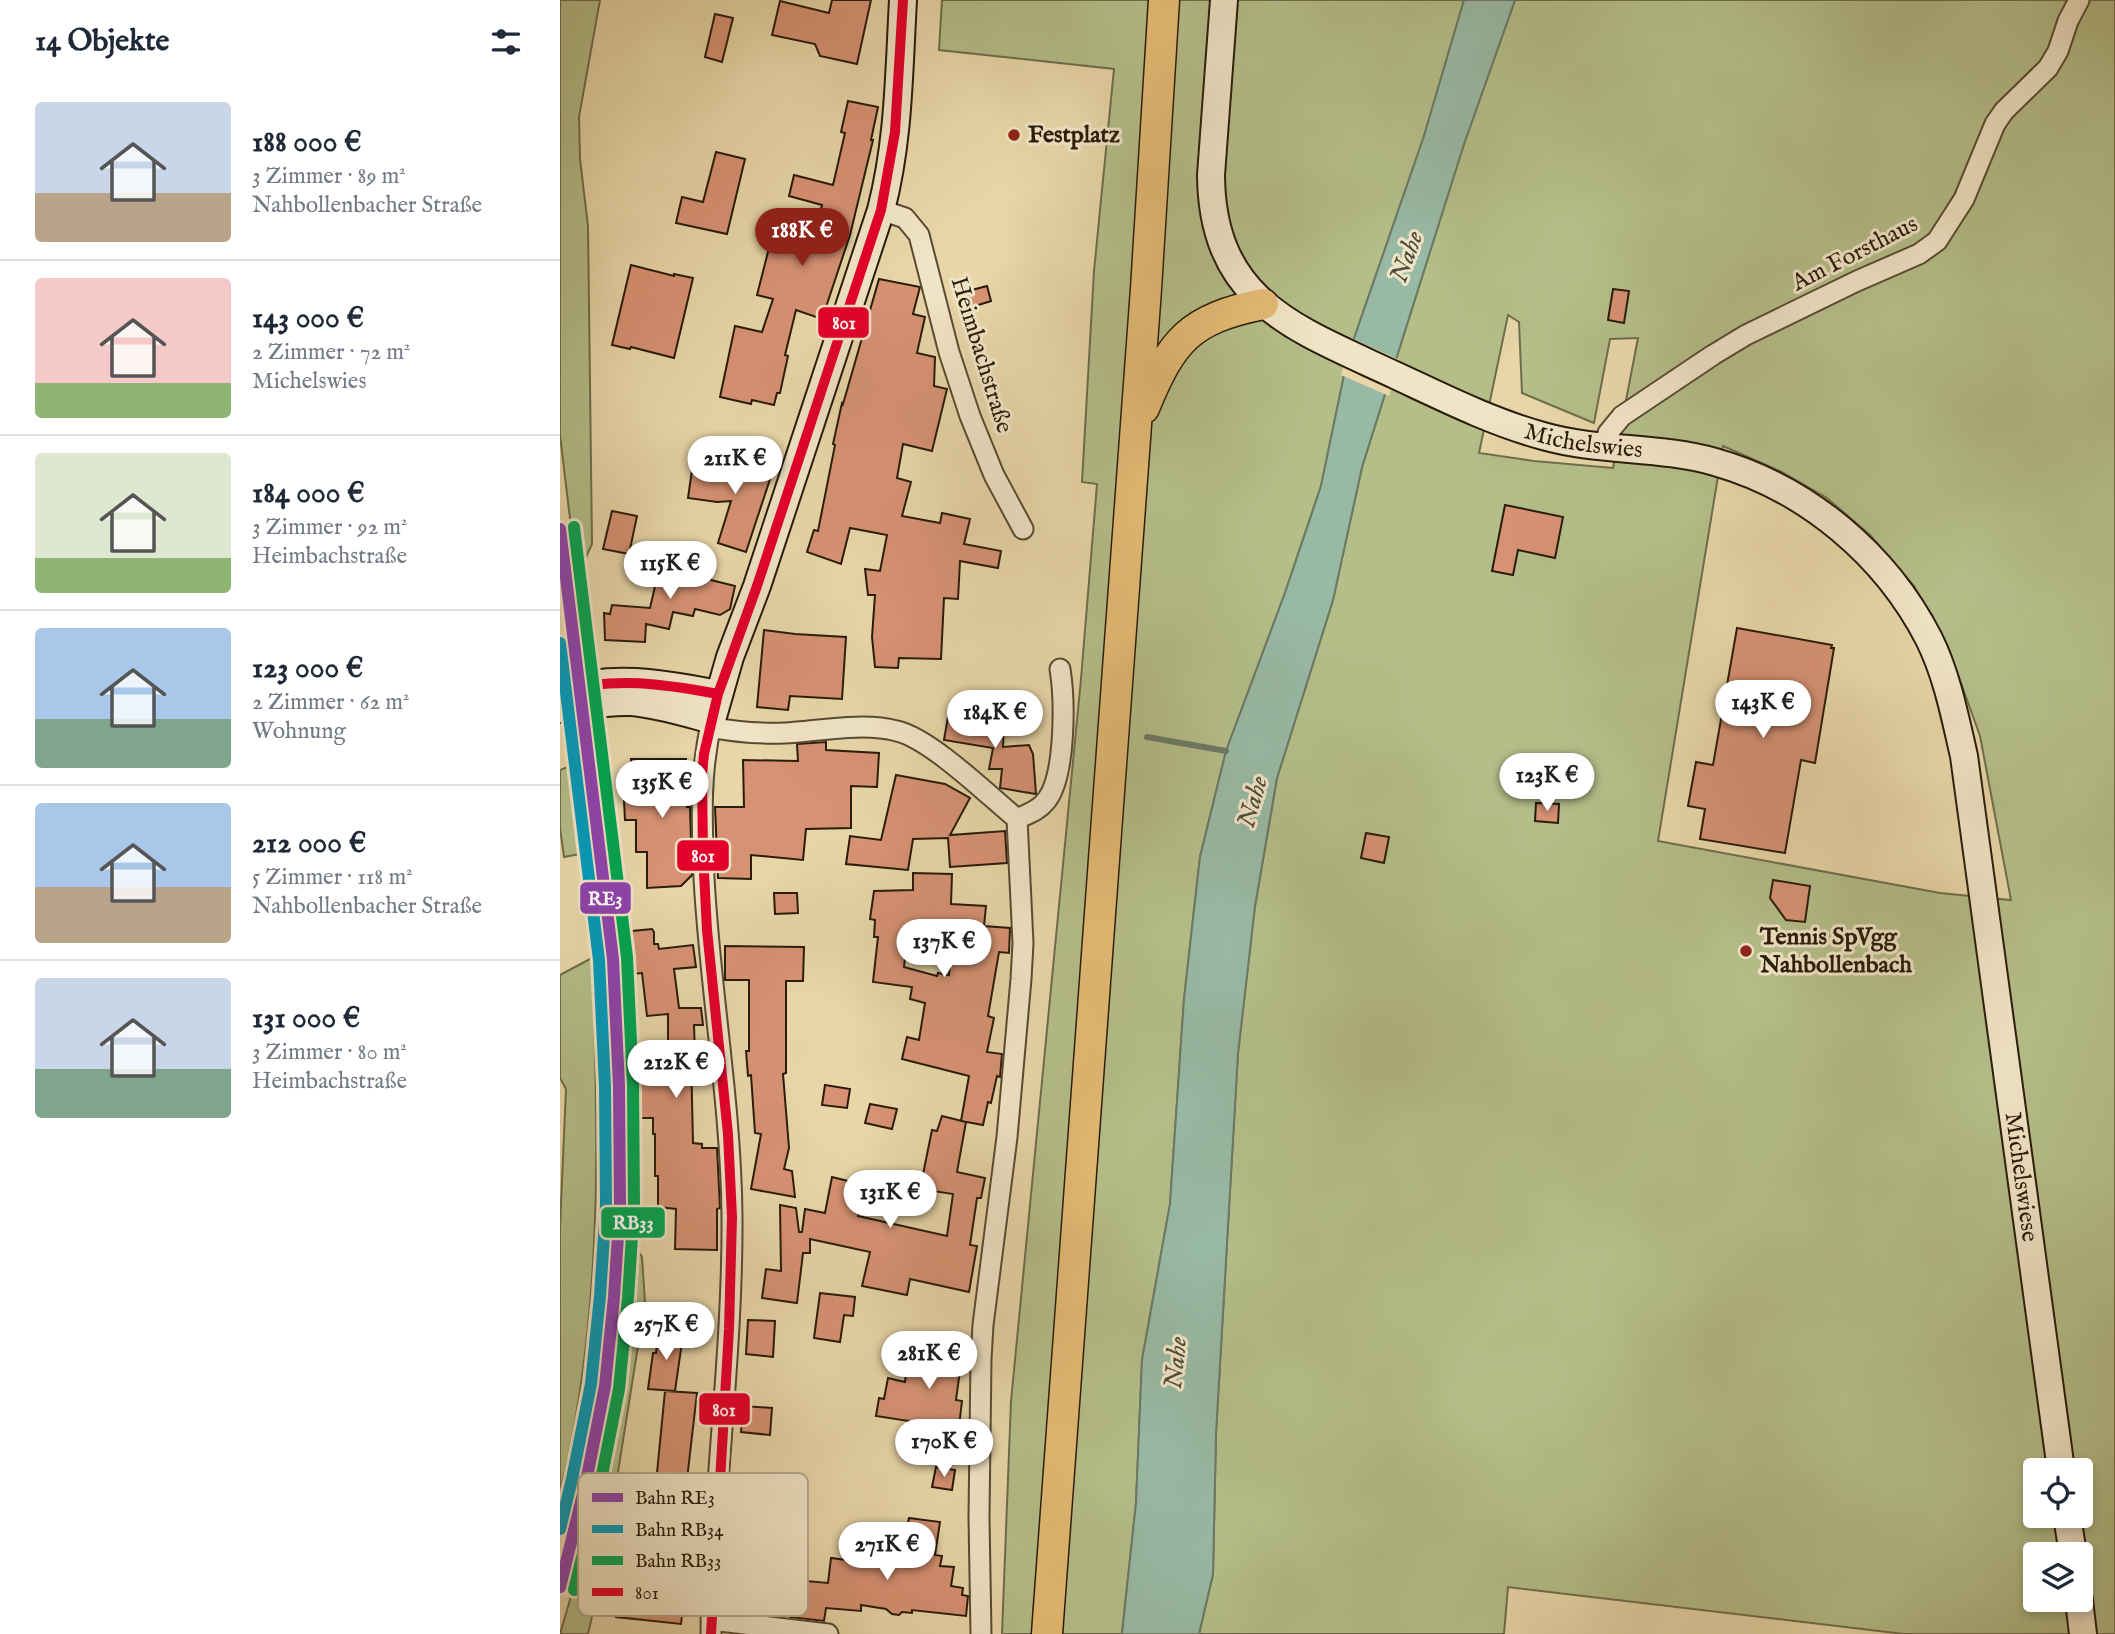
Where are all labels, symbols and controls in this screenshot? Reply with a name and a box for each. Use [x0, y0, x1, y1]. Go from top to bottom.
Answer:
text: 14 Objekte [35, 23, 169, 61]
icon: filters [487, 23, 525, 61]
place label: Festplatz [1028, 120, 1120, 151]
text: 188 000 € [252, 124, 362, 162]
marker: Festplatz [1006, 127, 1022, 143]
icon: home [91, 130, 175, 214]
text: 3 Zimmer · 89 m² [252, 162, 406, 191]
text: Nahbollenbacher Straße [252, 191, 482, 220]
pin: 188K € [745, 208, 859, 268]
street label: Am Forsthaus [1786, 209, 1923, 299]
text: 188K € [771, 216, 833, 245]
water label: Nahe [1383, 226, 1432, 287]
street label: Heimbachstraße [943, 273, 1019, 437]
text: 143 000 € [252, 300, 364, 338]
icon: home [91, 306, 175, 390]
line badge: 801 [817, 306, 870, 339]
text: 801 [832, 312, 856, 336]
text: 2 Zimmer · 72 m² [252, 338, 410, 367]
text: Michelswies [252, 367, 366, 396]
street label: Michelswies [1521, 416, 1644, 466]
pin: 211K € [678, 436, 792, 496]
text: 211K € [703, 444, 767, 473]
text: 184 000 € [252, 475, 365, 513]
icon: home [91, 481, 175, 565]
text: 3 Zimmer · 92 m² [252, 513, 408, 542]
text: Heimbachstraße [252, 542, 407, 571]
pin: 115K € [613, 542, 727, 601]
text: 115K € [640, 549, 700, 578]
text: 123 000 € [252, 650, 363, 688]
icon: home [91, 656, 175, 740]
pin: 143K € [1706, 680, 1820, 740]
text: 2 Zimmer · 62 m² [252, 688, 409, 717]
text: 143K € [1731, 688, 1795, 717]
pin: 184K € [938, 690, 1052, 750]
text: 184K € [963, 698, 1027, 727]
text: Wohnung [252, 717, 346, 746]
pin: 123K € [1490, 754, 1604, 813]
pin: 135K € [605, 760, 719, 820]
text: 123K € [1515, 761, 1579, 790]
text: 135K € [632, 768, 692, 797]
water label: Nahe [1230, 772, 1276, 832]
text: 212 000 € [252, 825, 366, 863]
icon: home [91, 831, 175, 915]
line badge: 801 [676, 839, 730, 872]
text: 801 [691, 845, 715, 869]
text: 5 Zimmer · 118 m² [252, 863, 413, 892]
line badge: RE3 [579, 881, 632, 915]
text: RE3 [588, 888, 622, 912]
text: Nahbollenbacher Straße [252, 892, 482, 921]
pin: 137K € [887, 920, 1001, 979]
place label: Tennis SpVgg Nahbollenbach [1759, 922, 1912, 981]
text: 137K € [912, 927, 976, 956]
marker: Tennis SpVgg Nahbollenbach [1738, 943, 1754, 959]
text: 131 000 € [252, 1000, 360, 1038]
icon: home [91, 1006, 175, 1090]
text: 3 Zimmer · 80 m² [252, 1038, 407, 1067]
pin: 212K € [619, 1040, 733, 1100]
text: 212K € [643, 1048, 709, 1077]
text: Heimbachstraße [252, 1067, 407, 1096]
street label: Michelswiese [1997, 1110, 2045, 1244]
pin: 131K € [833, 1170, 947, 1230]
text: 131K € [860, 1178, 920, 1207]
line badge: RB33 [600, 1206, 666, 1239]
text: RB33 [612, 1212, 654, 1236]
pin: 257K € [609, 1302, 723, 1362]
text: 257K € [634, 1310, 698, 1339]
pin: 281K € [872, 1332, 986, 1391]
water label: Nahe [1157, 1335, 1195, 1391]
text: 281K € [897, 1339, 961, 1368]
line badge: 801 [698, 1392, 751, 1426]
text: 801 [712, 1399, 736, 1423]
pin: 170K € [887, 1420, 1001, 1479]
text: 170K € [911, 1427, 977, 1456]
map controls [2023, 1458, 2093, 1612]
button: locate [2023, 1458, 2093, 1528]
legend [578, 1473, 808, 1616]
text: Bahn RE3 [635, 1487, 715, 1511]
text: Bahn RB34 [635, 1519, 724, 1543]
pin: 271K € [830, 1522, 944, 1582]
text: 271K € [855, 1530, 920, 1559]
button: layers [2023, 1542, 2093, 1612]
text: Bahn RB33 [635, 1550, 721, 1574]
text: 801 [635, 1582, 659, 1606]

